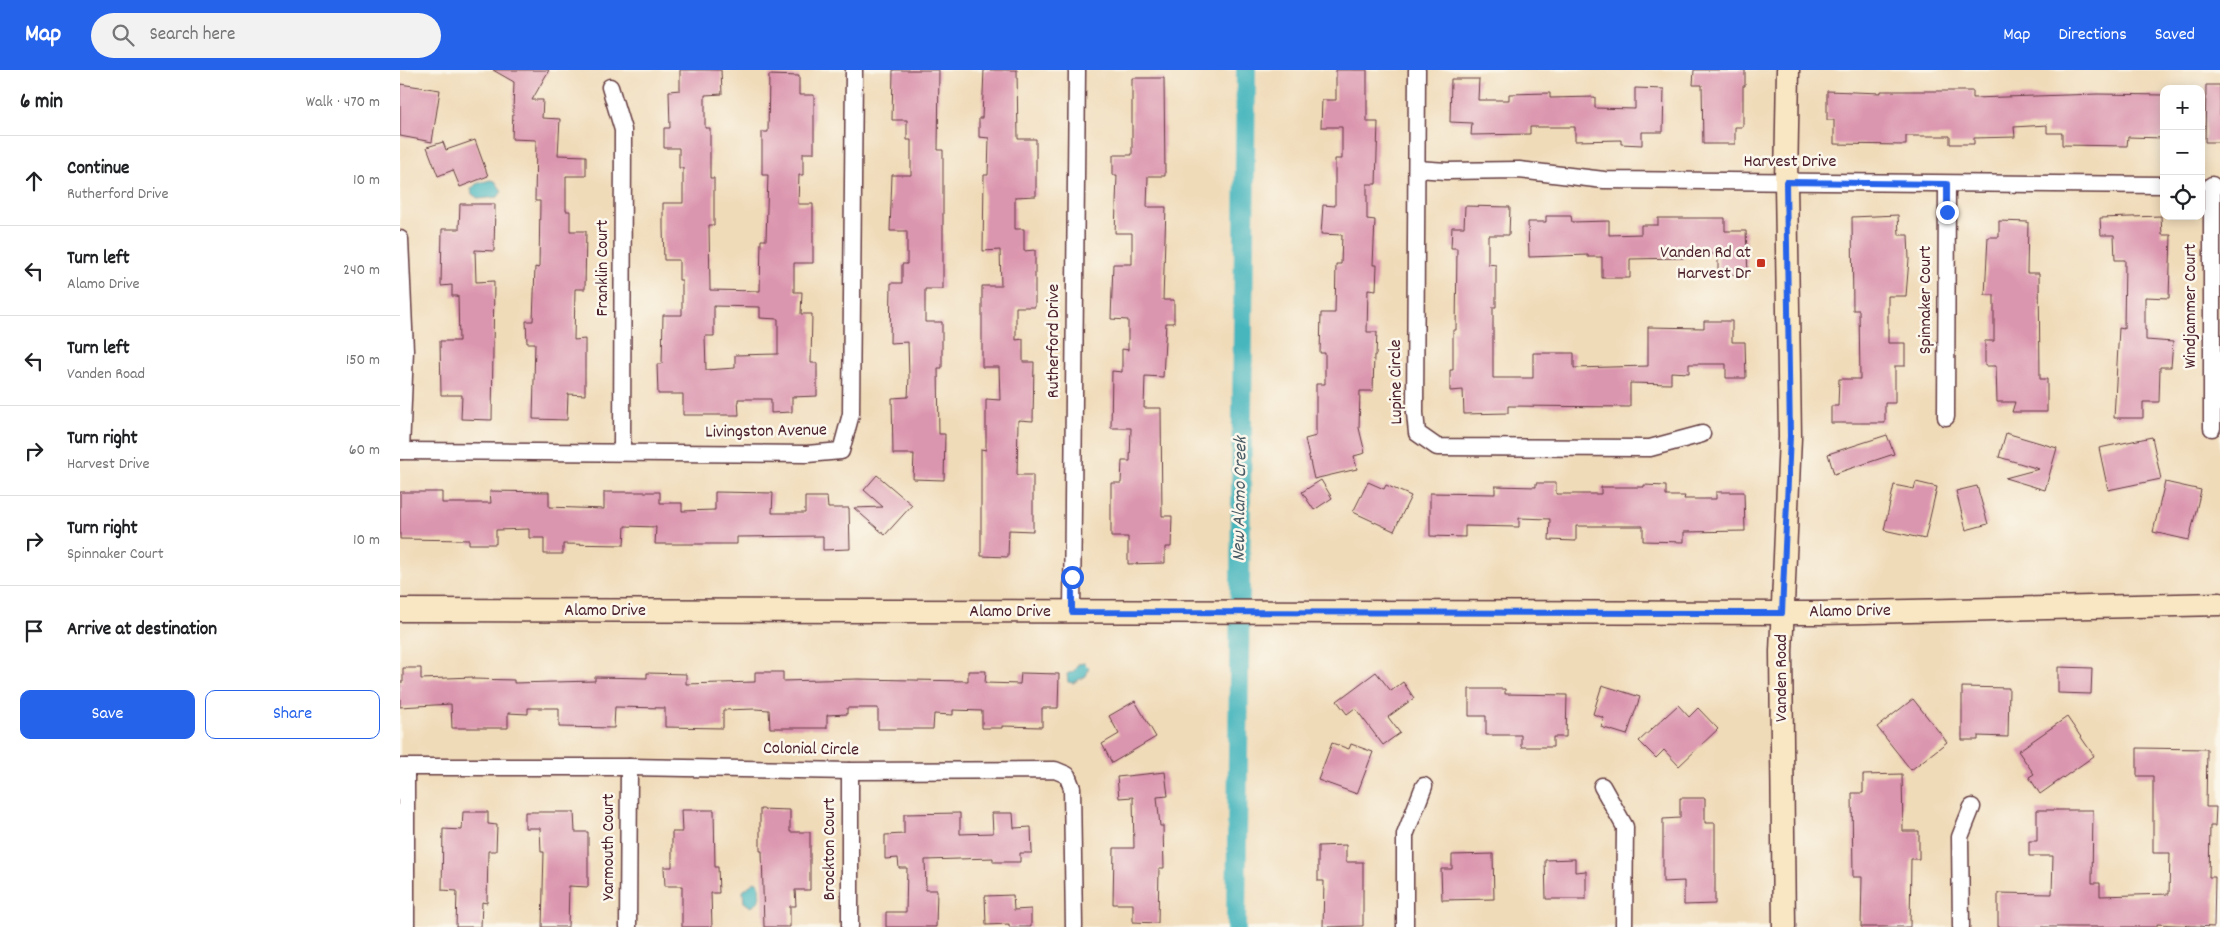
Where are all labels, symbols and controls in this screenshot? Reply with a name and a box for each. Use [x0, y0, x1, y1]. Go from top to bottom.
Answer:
search box [91, 13, 441, 58]
text: Map [25, 18, 61, 52]
icon: search [109, 21, 137, 49]
text: Search here [149, 22, 235, 49]
text: Map [2003, 23, 2030, 48]
text: Directions [2058, 23, 2127, 48]
text: Saved [2155, 23, 2195, 48]
map controls [2160, 85, 2205, 220]
button: + [2160, 85, 2205, 130]
text: 6 min [20, 88, 63, 118]
text: Walk · 470 m [306, 91, 380, 114]
button: − [2160, 130, 2205, 175]
street label: Harvest Drive [1744, 150, 1836, 175]
text: Continue [67, 156, 129, 183]
icon: ahead [20, 167, 48, 195]
text: 10 m [353, 169, 380, 192]
button: locate [2160, 175, 2205, 220]
text: Rutherford Drive [67, 183, 169, 206]
route end [1936, 201, 1959, 224]
street label: Franklin Court [591, 219, 616, 316]
place label: Vanden Rd at Harvest Dr [1660, 241, 1751, 287]
street label: Windjammer Court [2179, 243, 2204, 368]
street label: Spinnaker Court [1914, 245, 1939, 354]
text: Turn left [67, 246, 130, 273]
icon: left [20, 257, 48, 285]
marker: Vanden Rd at Harvest Dr [1755, 257, 1767, 269]
text: 240 m [343, 259, 380, 282]
text: Alamo Drive [67, 273, 140, 296]
street label: Rutherford Drive [1042, 284, 1067, 398]
text: Turn left [67, 336, 130, 363]
street label: Lupine Circle [1384, 339, 1410, 425]
icon: left [20, 347, 48, 375]
text: 150 m [346, 349, 380, 372]
text: Vanden Road [67, 363, 145, 386]
street label: Livingston Avenue [705, 418, 827, 446]
text: Turn right [67, 426, 138, 453]
water label: New Alamo Creek [1226, 434, 1256, 562]
icon: right [20, 437, 48, 465]
text: 60 m [349, 439, 380, 462]
text: Harvest Drive [67, 453, 149, 476]
text: Turn right [67, 516, 138, 543]
icon: right [20, 527, 48, 555]
text: 10 m [353, 529, 380, 552]
text: Spinnaker Court [67, 543, 164, 566]
route start [1061, 566, 1084, 589]
street label: Alamo Drive [564, 599, 646, 624]
street label: Alamo Drive [1809, 599, 1891, 625]
street label: Alamo Drive [969, 600, 1051, 625]
icon: arrive [20, 617, 48, 645]
text: Arrive at destination [67, 617, 217, 644]
street label: Vanden Road [1770, 634, 1795, 722]
button: Save [20, 690, 195, 739]
button: Share [205, 690, 380, 739]
street label: Colonial Circle [763, 737, 859, 763]
street label: Yarmouth Court [597, 793, 622, 900]
street label: Brockton Court [818, 797, 843, 900]

